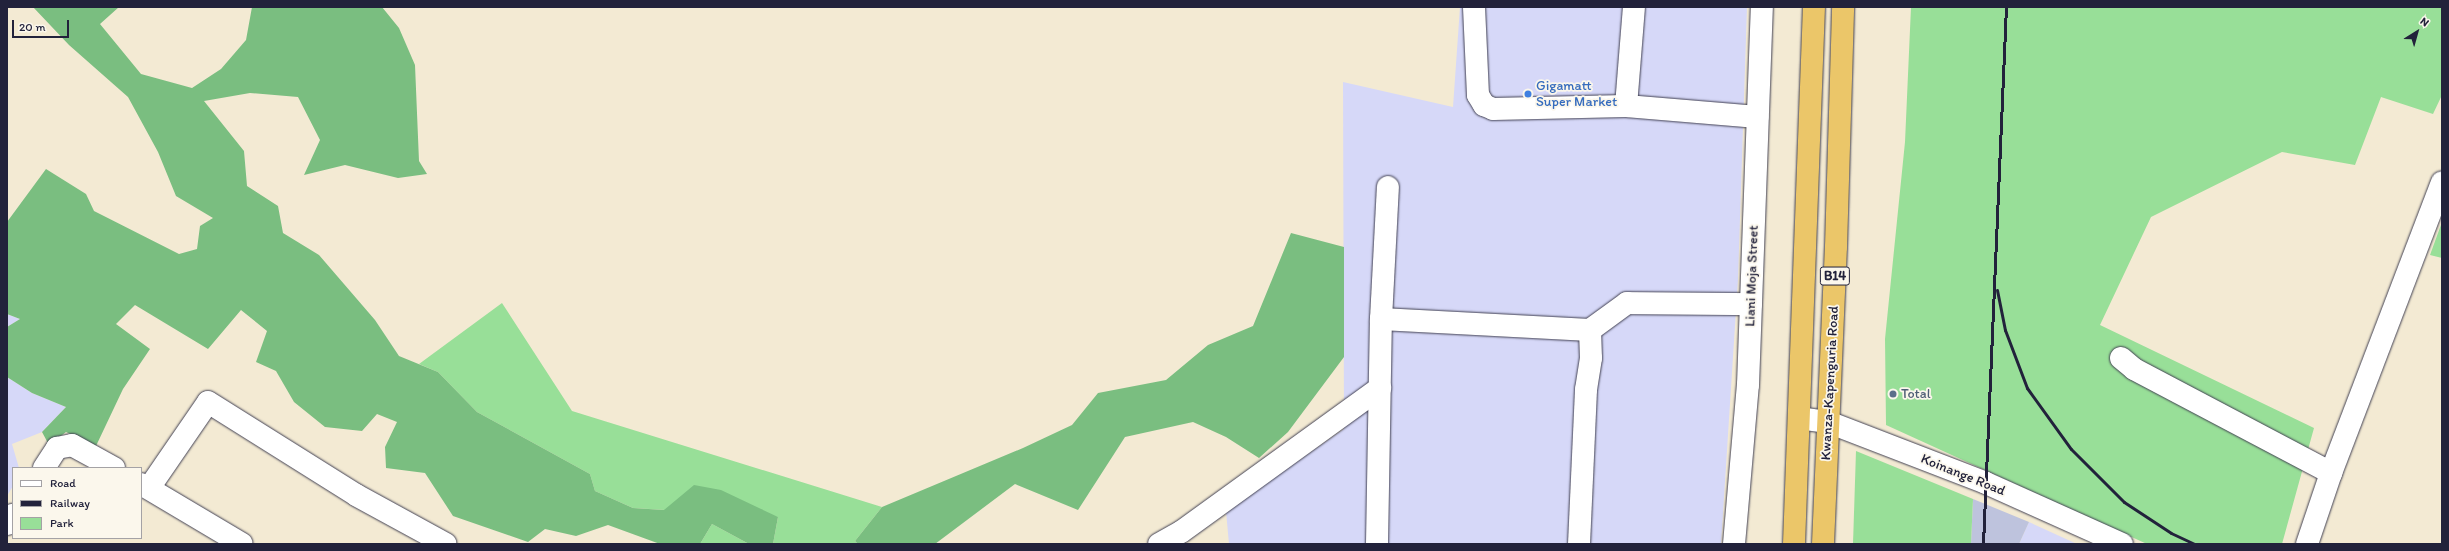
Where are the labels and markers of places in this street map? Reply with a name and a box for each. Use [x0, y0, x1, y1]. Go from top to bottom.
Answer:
place label: Gigamatt Super Market [1536, 78, 1617, 110]
marker: Gigamatt Super Market [1523, 89, 1533, 99]
place label: Total [1901, 386, 1931, 402]
marker: Total [1888, 389, 1898, 399]

